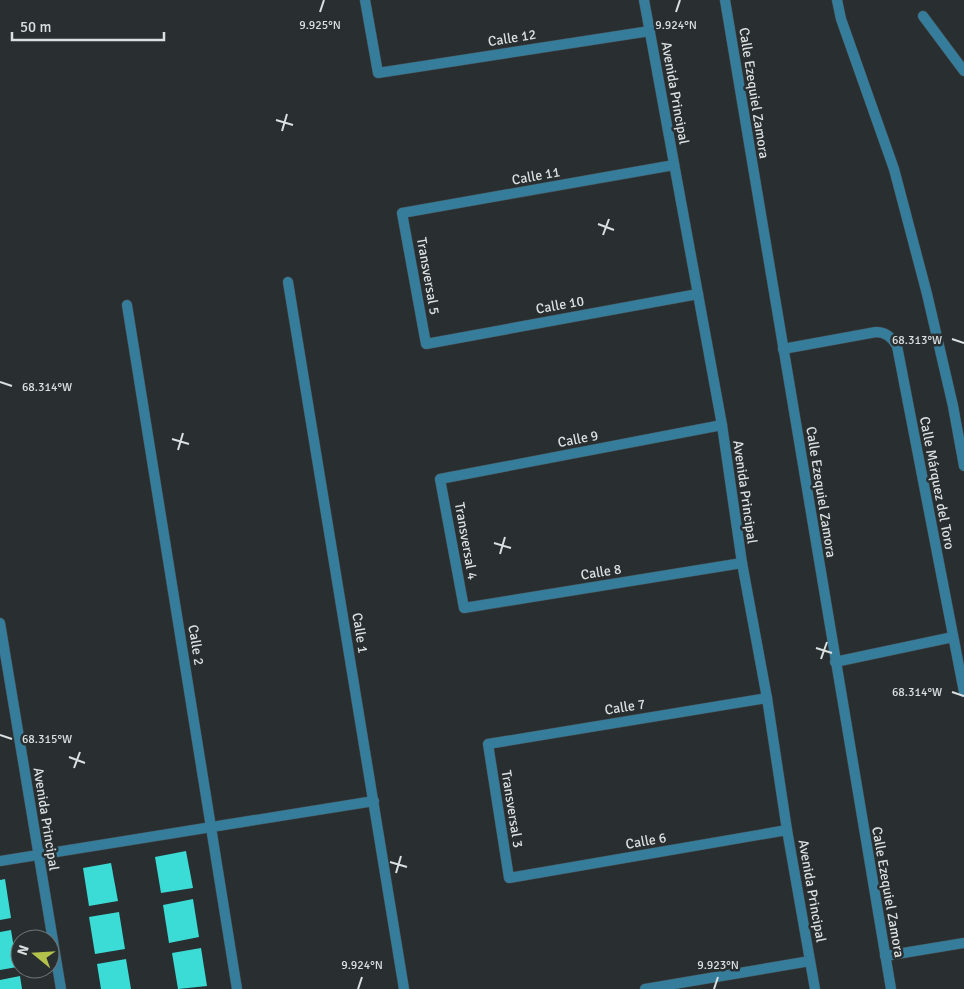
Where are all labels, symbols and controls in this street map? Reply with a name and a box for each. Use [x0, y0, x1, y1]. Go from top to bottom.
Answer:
scale bar [12, 10, 165, 42]
text: 50 m [20, 18, 51, 36]
text: 9.925°N [299, 18, 341, 33]
text: 9.924°N [655, 18, 697, 33]
street label: Calle 12 [487, 26, 537, 50]
street label: Calle Ezequiel Zamora [735, 26, 773, 160]
street label: Avenida Principal [658, 40, 692, 146]
street label: Calle 11 [511, 163, 561, 189]
street label: Transversal 5 [413, 236, 443, 316]
street label: Calle 10 [535, 292, 585, 318]
text: 68.313°W [892, 333, 942, 348]
text: 68.314°W [22, 380, 72, 395]
street label: Calle Márquez del Toro [916, 415, 958, 551]
street label: Calle Ezequiel Zamora [802, 425, 840, 559]
street label: Calle 9 [556, 427, 600, 451]
street label: Avenida Principal [729, 439, 761, 545]
street label: Transversal 4 [451, 501, 481, 582]
street label: Calle 8 [579, 560, 623, 584]
street label: Calle 1 [348, 611, 372, 655]
street label: Calle 2 [184, 623, 208, 667]
text: 68.314°W [892, 685, 942, 700]
street label: Calle 7 [603, 695, 647, 719]
text: 68.315°W [22, 732, 72, 747]
street label: Avenida Principal [29, 766, 63, 872]
street label: Transversal 3 [497, 769, 527, 849]
street label: Calle Ezequiel Zamora [868, 825, 908, 959]
street label: Calle 6 [624, 829, 668, 853]
street label: Avenida Principal [795, 838, 829, 944]
north arrow [10, 929, 60, 979]
text: N [14, 943, 33, 957]
text: 9.924°N [341, 958, 383, 973]
text: 9.923°N [697, 958, 739, 973]

